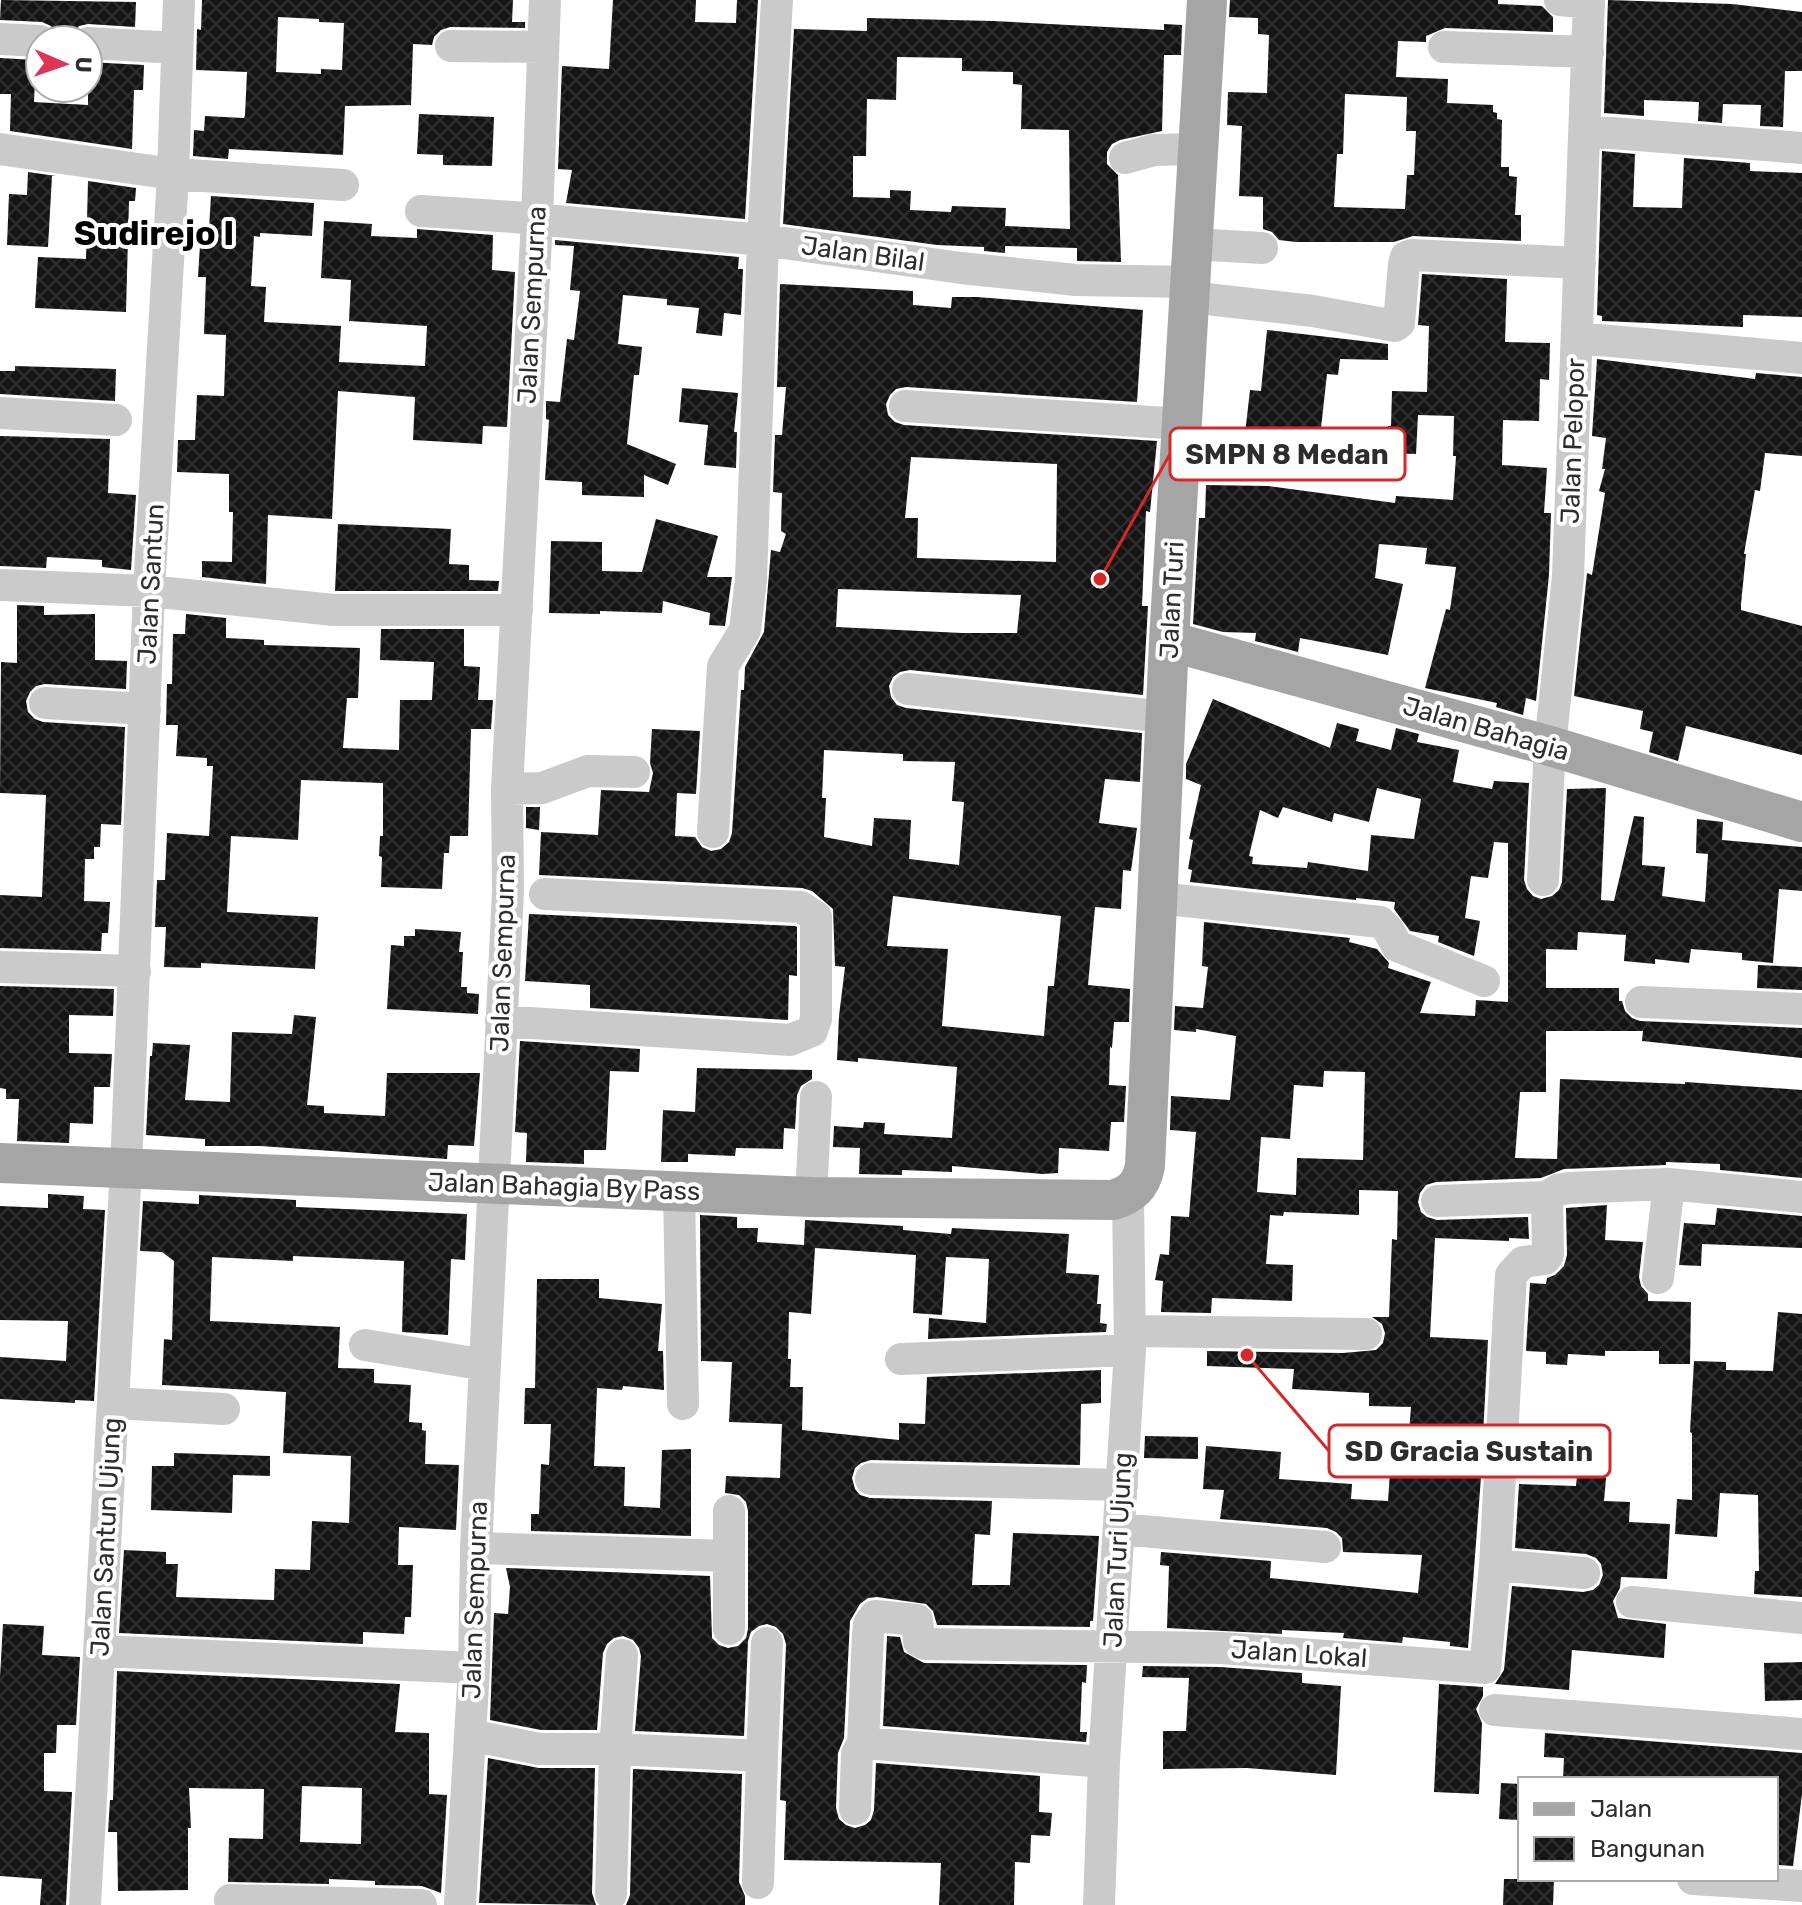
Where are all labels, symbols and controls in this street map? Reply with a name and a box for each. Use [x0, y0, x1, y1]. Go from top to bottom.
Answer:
north arrow [24, 24, 104, 104]
text: U [70, 56, 97, 73]
street label: Jalan Sempurna [511, 205, 553, 405]
district label: Sudirejo I [74, 213, 234, 254]
street label: Jalan Bilal [799, 230, 927, 278]
street label: Jalan Pelopor [1555, 357, 1591, 525]
callout: SMPN 8 Medan [1170, 428, 1405, 480]
text: SMPN 8 Medan [1185, 438, 1389, 471]
street label: Jalan Santun [131, 503, 171, 665]
street label: Jalan Turi [1153, 540, 1191, 660]
street label: Jalan Bahagia [1399, 690, 1573, 768]
street label: Jalan Sempurna [484, 853, 522, 1053]
street label: Jalan Bahagia By Pass [427, 1167, 701, 1207]
street label: Jalan Santun Ujung [84, 1417, 128, 1657]
callout: SD Gracia Sustain [1329, 1425, 1610, 1477]
text: SD Gracia Sustain [1345, 1435, 1593, 1468]
street label: Jalan Turi Ujung [1097, 1451, 1139, 1649]
street label: Jalan Sempurna [456, 1500, 494, 1700]
street label: Jalan Lokal [1230, 1634, 1368, 1674]
legend [1518, 1777, 1778, 1881]
text: Jalan [1590, 1795, 1652, 1823]
text: Bangunan [1590, 1835, 1705, 1863]

